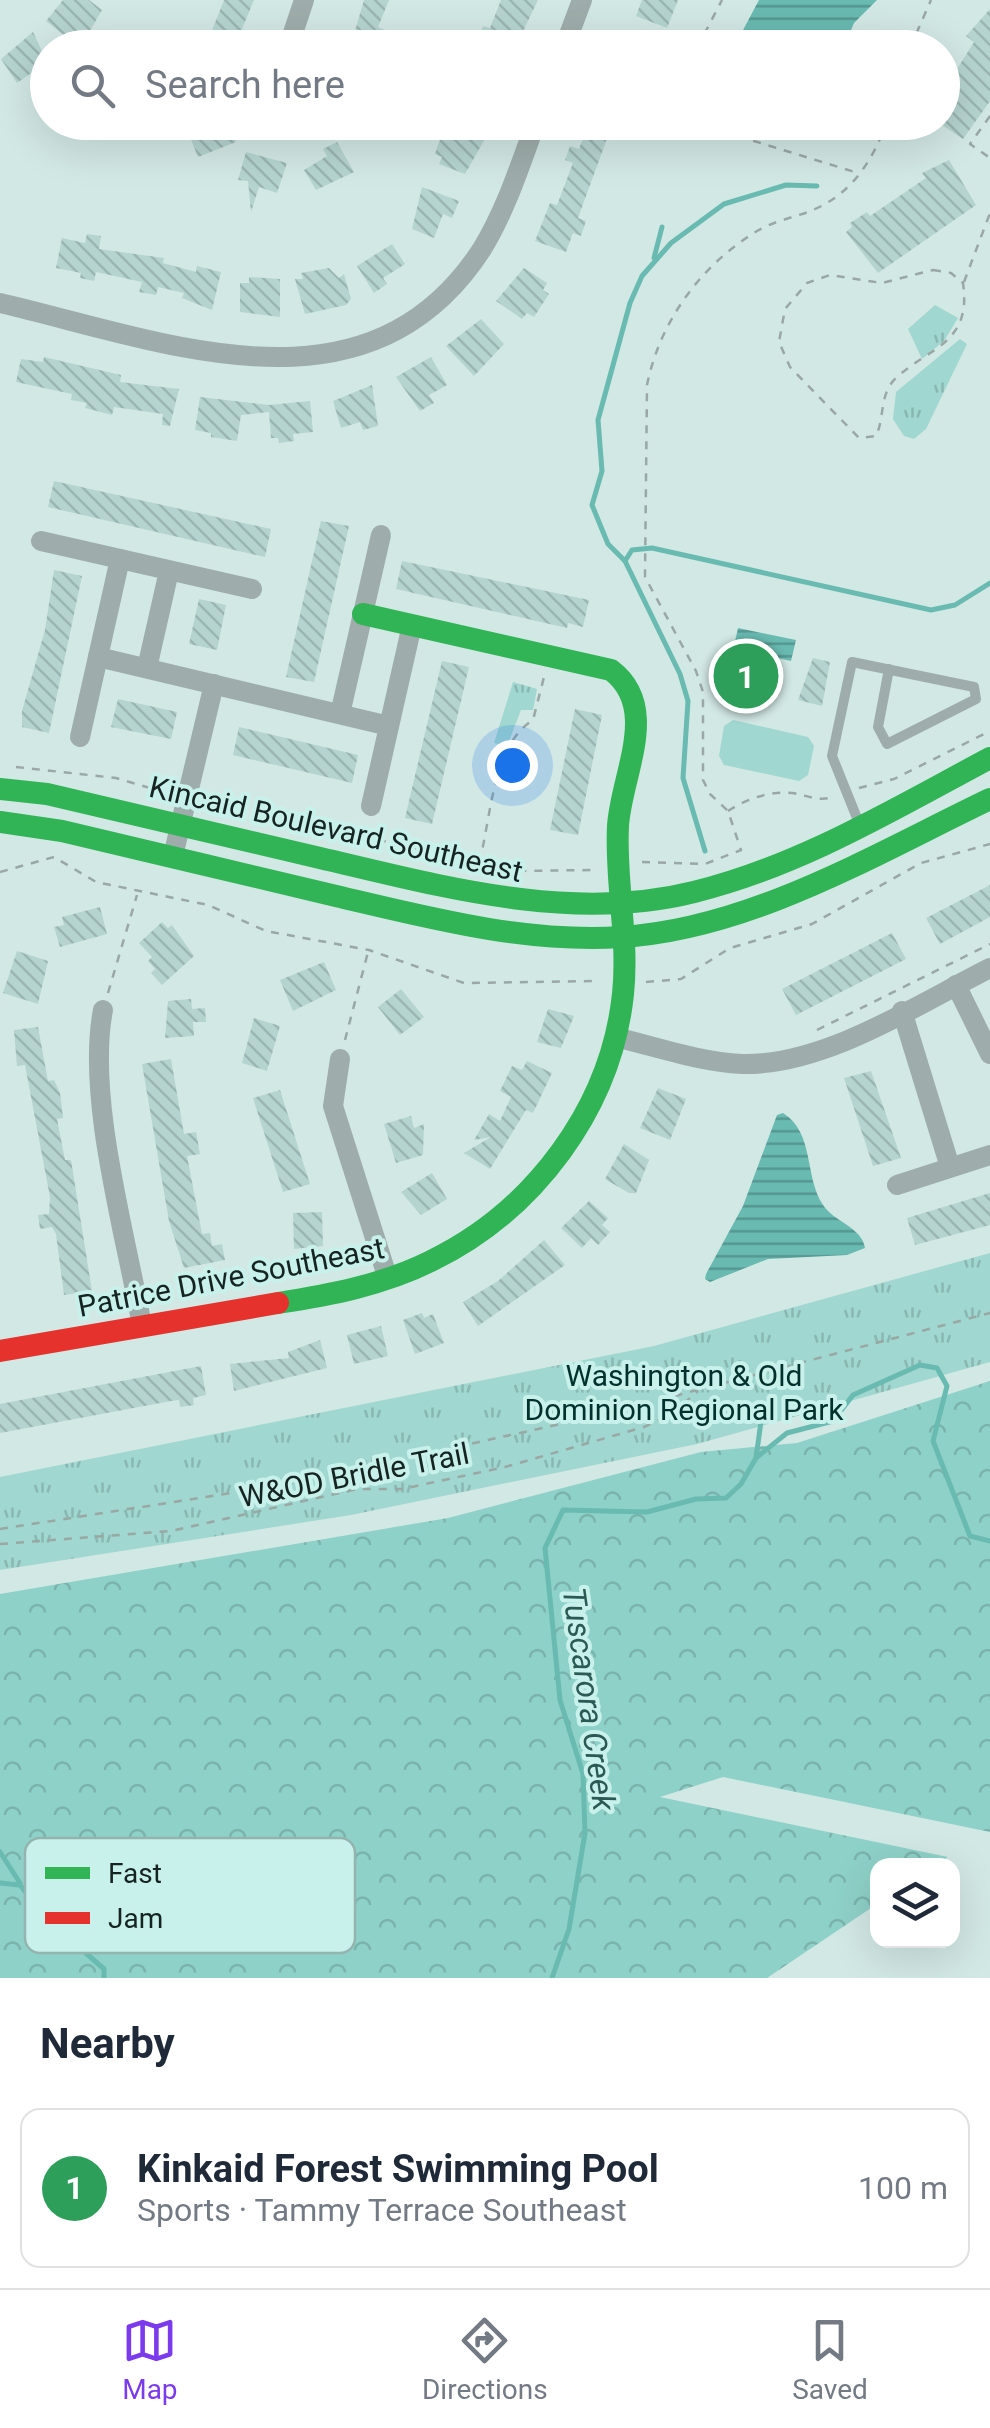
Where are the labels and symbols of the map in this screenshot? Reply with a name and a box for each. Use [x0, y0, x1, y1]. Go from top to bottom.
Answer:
pin: 1 [714, 638, 778, 714]
your location [487, 740, 538, 791]
street label: Kincaid Boulevard Southeast [146, 769, 526, 889]
street label: Patrice Drive Southeast [75, 1230, 387, 1324]
park label: Washington & Old Dominion Regional Park [524, 1358, 844, 1427]
street label: W&OD Bridle Trail [236, 1436, 472, 1514]
water label: Tuscarora Creek [555, 1585, 624, 1814]
legend [25, 1838, 355, 1953]
text: Fast [108, 1857, 162, 1890]
text: Jam [108, 1902, 163, 1935]

